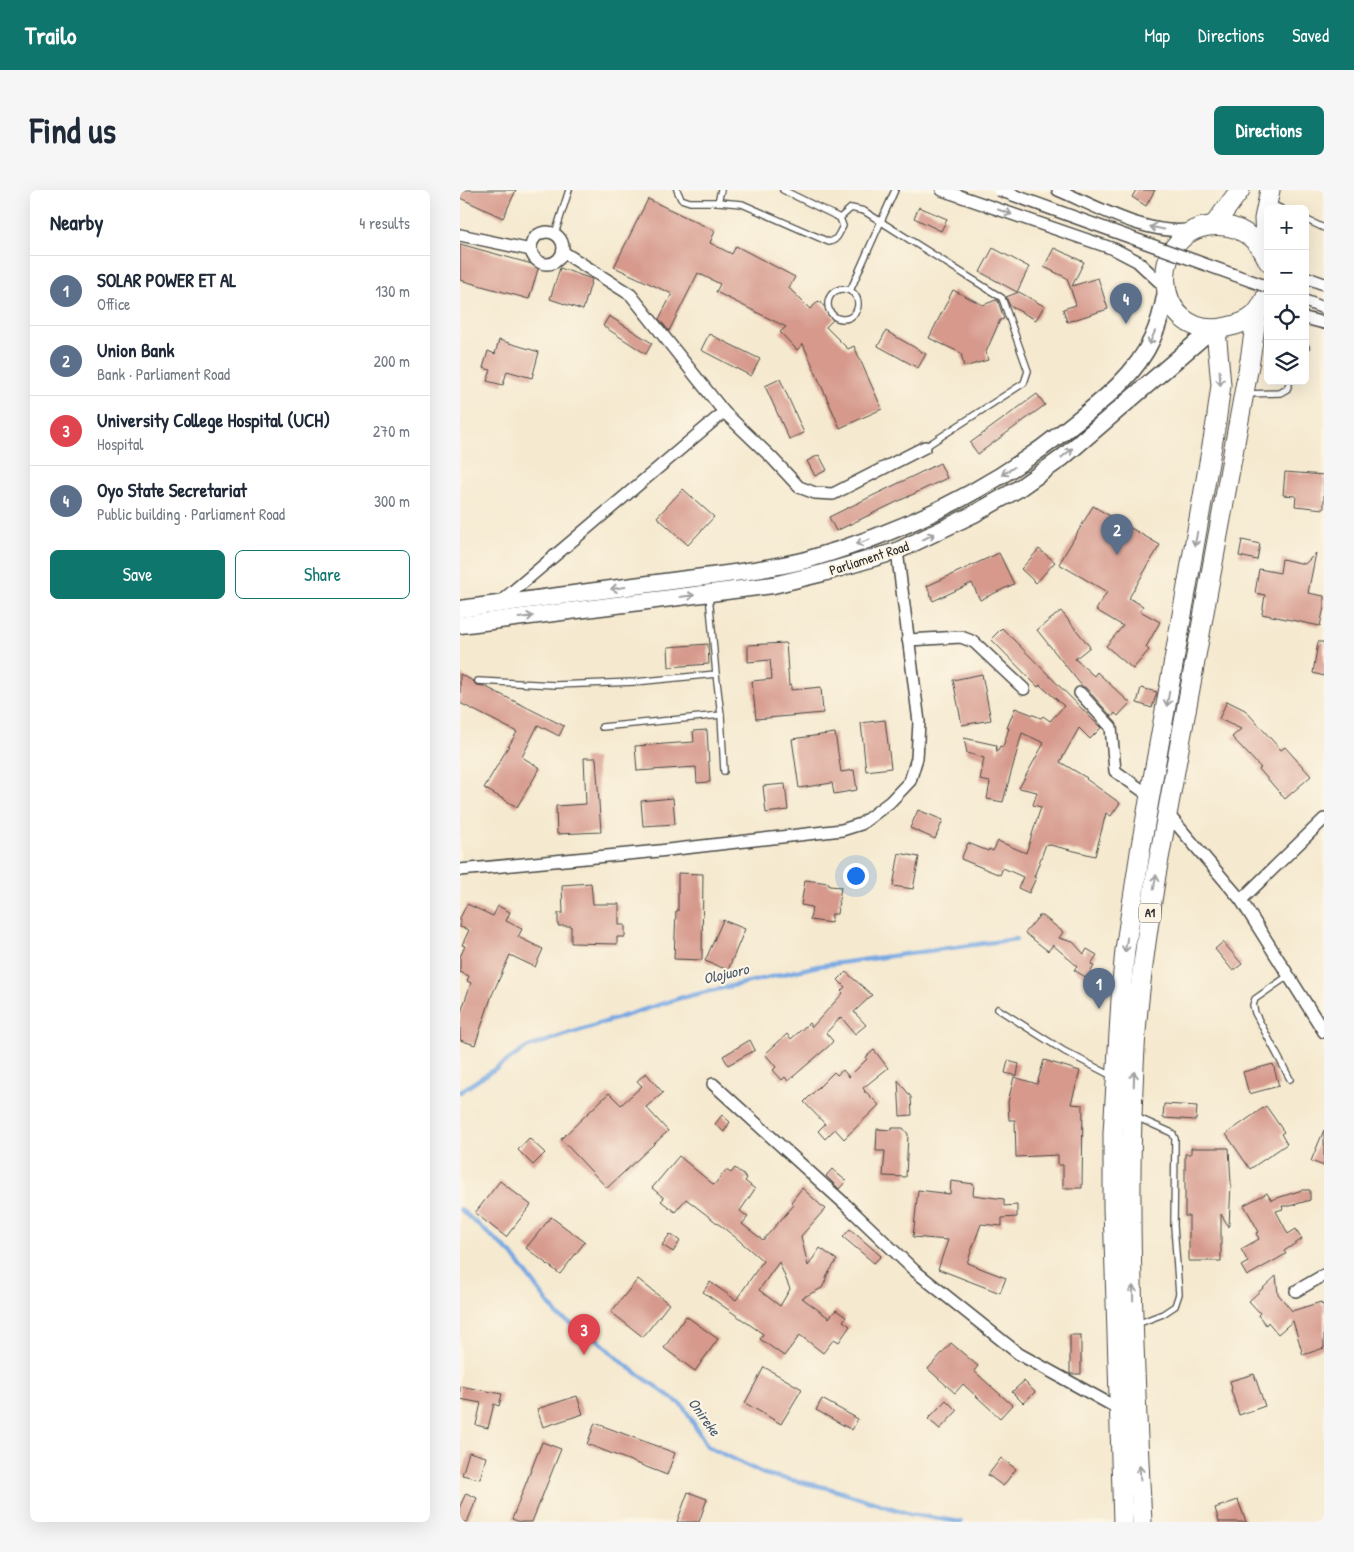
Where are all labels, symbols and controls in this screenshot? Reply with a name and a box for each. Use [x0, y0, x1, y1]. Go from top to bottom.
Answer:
text: Trailo [25, 19, 76, 51]
text: Map [1145, 23, 1170, 48]
text: Directions [1198, 23, 1264, 48]
text: Saved [1292, 23, 1329, 48]
button: Directions [1214, 106, 1324, 155]
text: Find us [30, 107, 116, 154]
map controls [1264, 205, 1309, 385]
button: + [1264, 205, 1309, 250]
one-way arrow [996, 207, 1012, 217]
text: Nearby [50, 208, 103, 237]
text: 4 results [359, 212, 410, 234]
one-way arrow [1149, 222, 1165, 232]
button: − [1264, 250, 1309, 295]
text: SOLAR POWER ET AL [97, 267, 236, 293]
text: 1 [63, 280, 69, 302]
text: 130 m [375, 280, 410, 302]
pin: 4 [1110, 283, 1142, 324]
text: Office [97, 293, 130, 315]
button: locate [1264, 295, 1309, 340]
one-way arrow [1146, 330, 1156, 345]
text: Union Bank [97, 337, 174, 363]
button: layers [1264, 340, 1309, 385]
text: 2 [62, 350, 70, 372]
text: 200 m [374, 350, 410, 372]
text: Bank · Parliament Road [97, 363, 230, 385]
one-way arrow [1216, 370, 1225, 386]
text: University College Hospital (UCH) [97, 407, 330, 433]
text: 3 [62, 420, 70, 442]
text: 270 m [373, 420, 410, 442]
text: Hospital [97, 433, 144, 455]
one-way arrow [1061, 448, 1074, 459]
one-way arrow [1002, 466, 1016, 476]
text: Oyo State Secretariat [97, 477, 247, 503]
text: 4 [63, 490, 69, 512]
text: 300 m [374, 490, 410, 512]
text: Public building · Parliament Road [97, 503, 285, 525]
pin: 2 [1101, 514, 1133, 555]
one-way arrow [1190, 531, 1200, 547]
one-way arrow [921, 532, 936, 542]
street label: Parliament Road [827, 536, 911, 579]
one-way arrow [855, 538, 871, 547]
button: Save [50, 550, 225, 599]
button: Share [235, 550, 410, 599]
one-way arrow [610, 583, 626, 593]
one-way arrow [678, 591, 694, 601]
one-way arrow [517, 612, 533, 622]
one-way arrow [1162, 691, 1172, 707]
your location [843, 863, 869, 889]
one-way arrow [1150, 875, 1160, 891]
road number: A1 [1139, 904, 1161, 922]
one-way arrow [1121, 937, 1131, 953]
water label: Olojuoro [701, 958, 751, 989]
pin: 1 [1083, 968, 1115, 1009]
one-way arrow [1129, 1071, 1138, 1087]
one-way arrow [1128, 1286, 1137, 1302]
pin: 3 [568, 1314, 600, 1355]
water label: Onireke [683, 1393, 726, 1441]
one-way arrow [1135, 1466, 1145, 1482]

